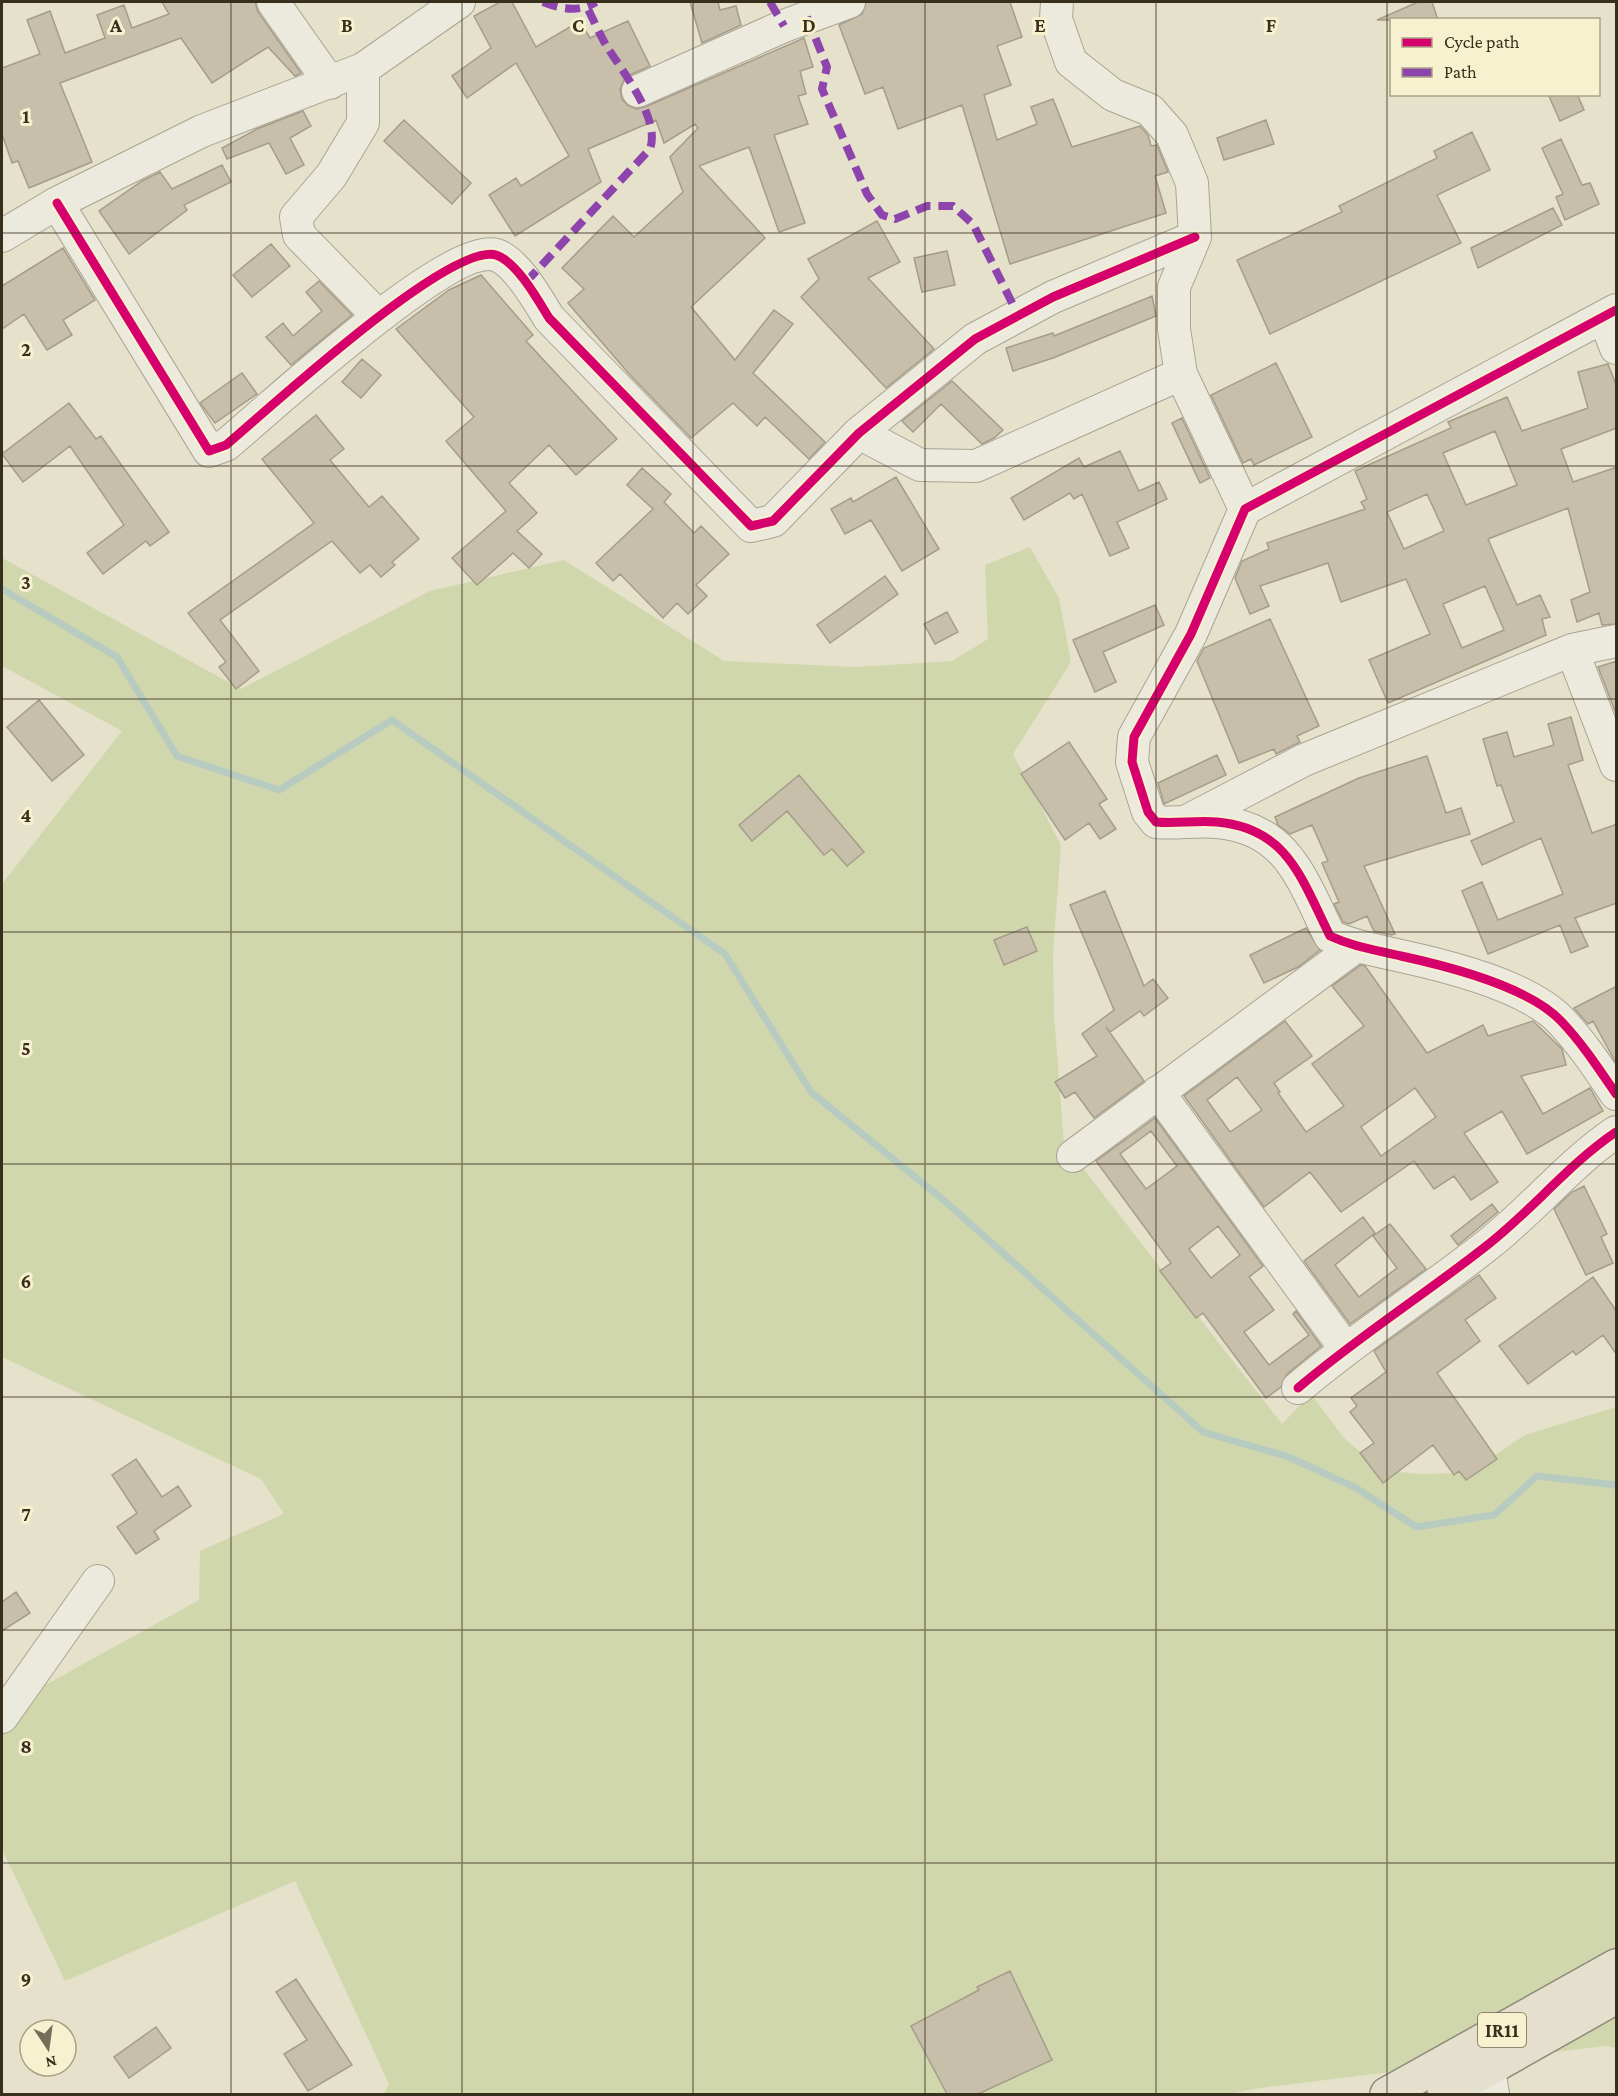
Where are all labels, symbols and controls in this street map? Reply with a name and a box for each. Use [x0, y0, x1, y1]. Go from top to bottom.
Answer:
text: A [109, 14, 123, 36]
text: B [341, 14, 353, 36]
text: C [572, 14, 584, 36]
text: D [802, 14, 816, 36]
text: E [1034, 14, 1046, 36]
text: F [1266, 14, 1277, 36]
legend [1390, 18, 1600, 96]
text: Cycle path [1444, 32, 1520, 52]
text: Path [1444, 62, 1477, 82]
text: 1 [22, 105, 30, 127]
text: 2 [21, 338, 31, 360]
text: 3 [21, 571, 31, 593]
text: 4 [21, 804, 32, 826]
text: 5 [21, 1037, 31, 1059]
text: 6 [21, 1270, 31, 1292]
text: 7 [21, 1503, 31, 1525]
text: 8 [20, 1735, 32, 1757]
text: 9 [21, 1968, 31, 1990]
road number: IR11 [1478, 2013, 1526, 2047]
north arrow [18, 2018, 78, 2078]
text: N [44, 2053, 58, 2072]

